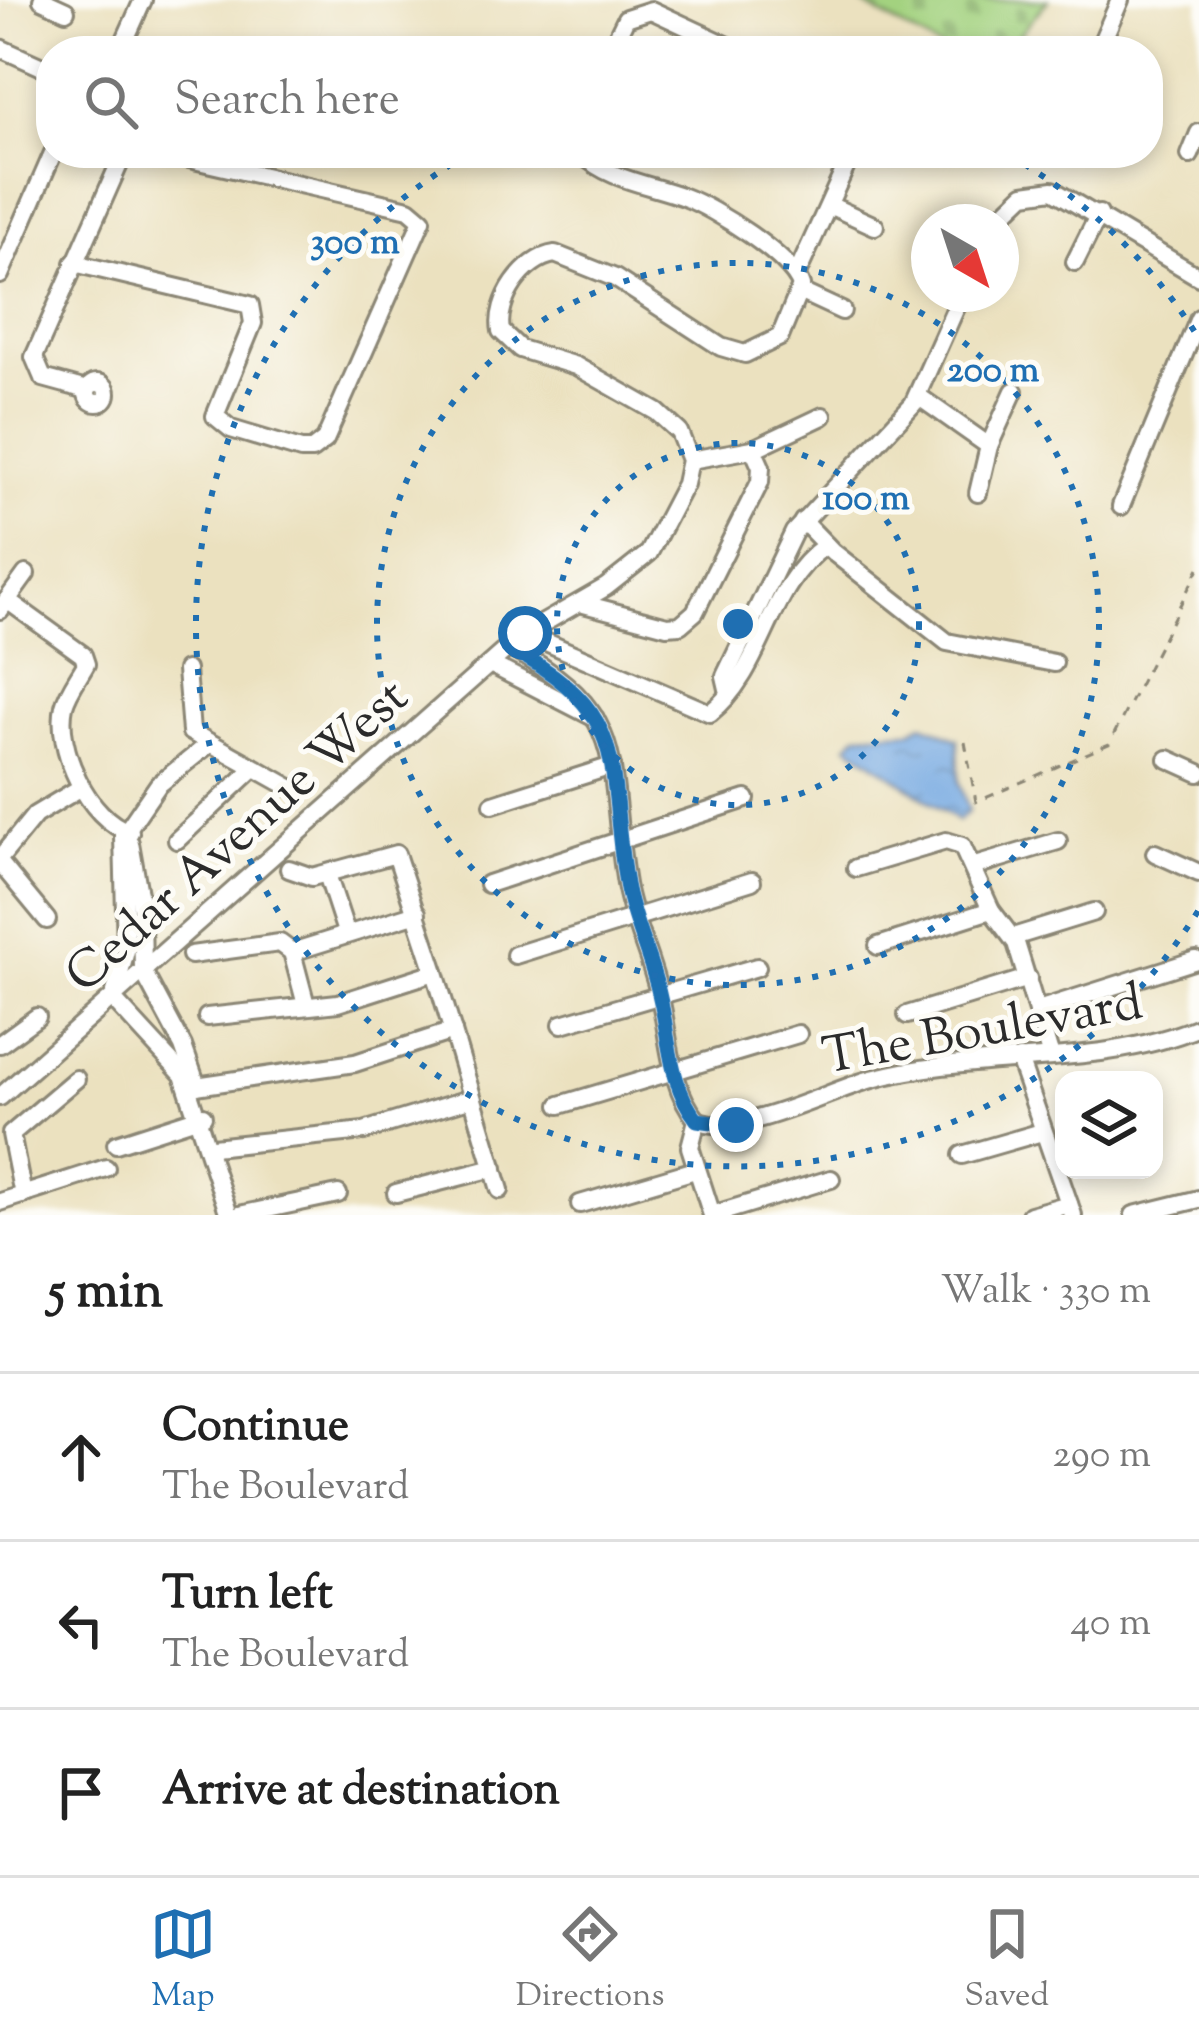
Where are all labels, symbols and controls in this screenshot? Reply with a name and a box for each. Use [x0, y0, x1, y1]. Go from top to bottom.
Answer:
search box [36, 36, 1163, 168]
icon: search [78, 69, 144, 135]
text: Search here [174, 70, 400, 135]
north arrow [911, 204, 1019, 312]
text: 300 m [310, 218, 400, 270]
text: 200 m [947, 346, 1039, 398]
text: 100 m [822, 474, 910, 526]
centre of rings [717, 603, 759, 645]
route start [498, 606, 552, 660]
street label: Cedar Avenue West [51, 664, 426, 1012]
street label: The Boulevard [817, 968, 1149, 1096]
map controls [1055, 1071, 1163, 1179]
button: layers [1055, 1071, 1163, 1179]
route end [709, 1098, 763, 1152]
text: 5 min [48, 1257, 163, 1330]
text: Walk · 330 m [941, 1265, 1151, 1321]
text: Continue [162, 1396, 349, 1461]
icon: ahead [48, 1424, 114, 1490]
text: 290 m [1053, 1429, 1151, 1485]
text: The Boulevard [162, 1461, 409, 1517]
text: Turn left [162, 1564, 333, 1629]
icon: left [48, 1592, 114, 1658]
text: 40 m [1071, 1597, 1151, 1653]
text: The Boulevard [162, 1629, 409, 1685]
icon: arrive [48, 1760, 114, 1826]
text: Arrive at destination [162, 1760, 560, 1825]
tab: Map [150, 1901, 216, 2021]
tab: Directions [516, 1901, 665, 2021]
tab: Saved [964, 1901, 1049, 2021]

